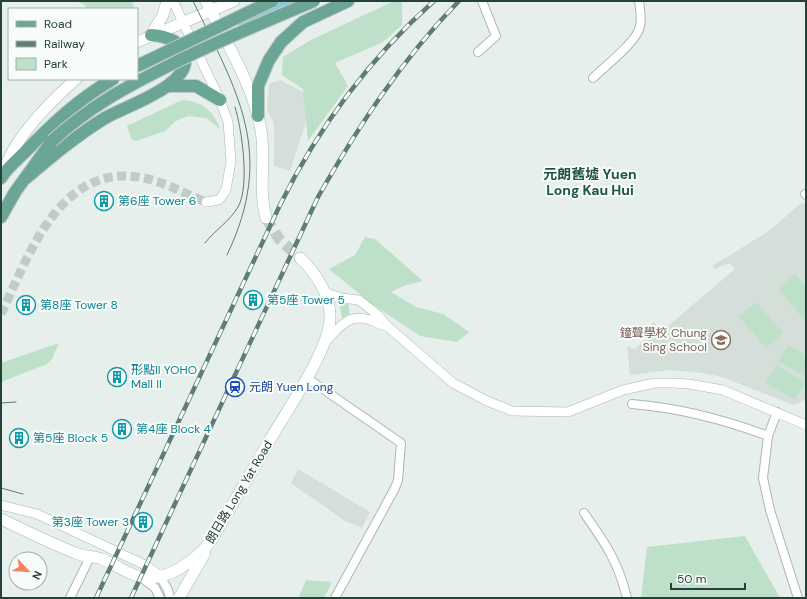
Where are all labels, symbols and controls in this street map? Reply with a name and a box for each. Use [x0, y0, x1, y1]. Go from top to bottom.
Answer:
legend [8, 8, 138, 80]
text: Road [44, 16, 72, 32]
text: Railway [44, 36, 85, 52]
text: Park [44, 56, 68, 72]
district label: 元朗舊墟 Yuen Long Kau Hui [543, 165, 637, 199]
building icon: 第6座 Tower 6 [93, 190, 115, 212]
place label: 第6座 Tower 6 [118, 193, 196, 209]
building icon: 第5座 Tower 5 [242, 289, 264, 311]
place label: 第5座 Tower 5 [267, 292, 345, 308]
building icon: 第8座 Tower 8 [15, 294, 37, 316]
place label: 第8座 Tower 8 [40, 297, 118, 313]
place label: 鐘聲學校 Chung Sing School [620, 325, 707, 355]
school or university icon: 鐘聲學校 Chung Sing School [710, 329, 732, 351]
place label: 形點II YOHO Mall II [131, 362, 197, 392]
building icon: 形點II YOHO Mall II [106, 366, 128, 388]
station icon: 元朗 Yuen Long [224, 376, 246, 398]
place label: 元朗 Yuen Long [249, 379, 334, 395]
building icon: 第4座 Block 4 [111, 418, 133, 440]
place label: 第4座 Block 4 [136, 421, 211, 437]
building icon: 第5座 Block 5 [8, 427, 30, 449]
place label: 第5座 Block 5 [33, 430, 108, 446]
street label: 朗日路 Long Yat Road [202, 438, 276, 546]
building icon: 第3座 Tower 3 [132, 511, 154, 533]
place label: 第3座 Tower 3 [52, 514, 129, 530]
north arrow [8, 551, 48, 591]
scale bar [671, 565, 745, 591]
text: N [29, 569, 45, 582]
text: 50 m [677, 571, 706, 587]

